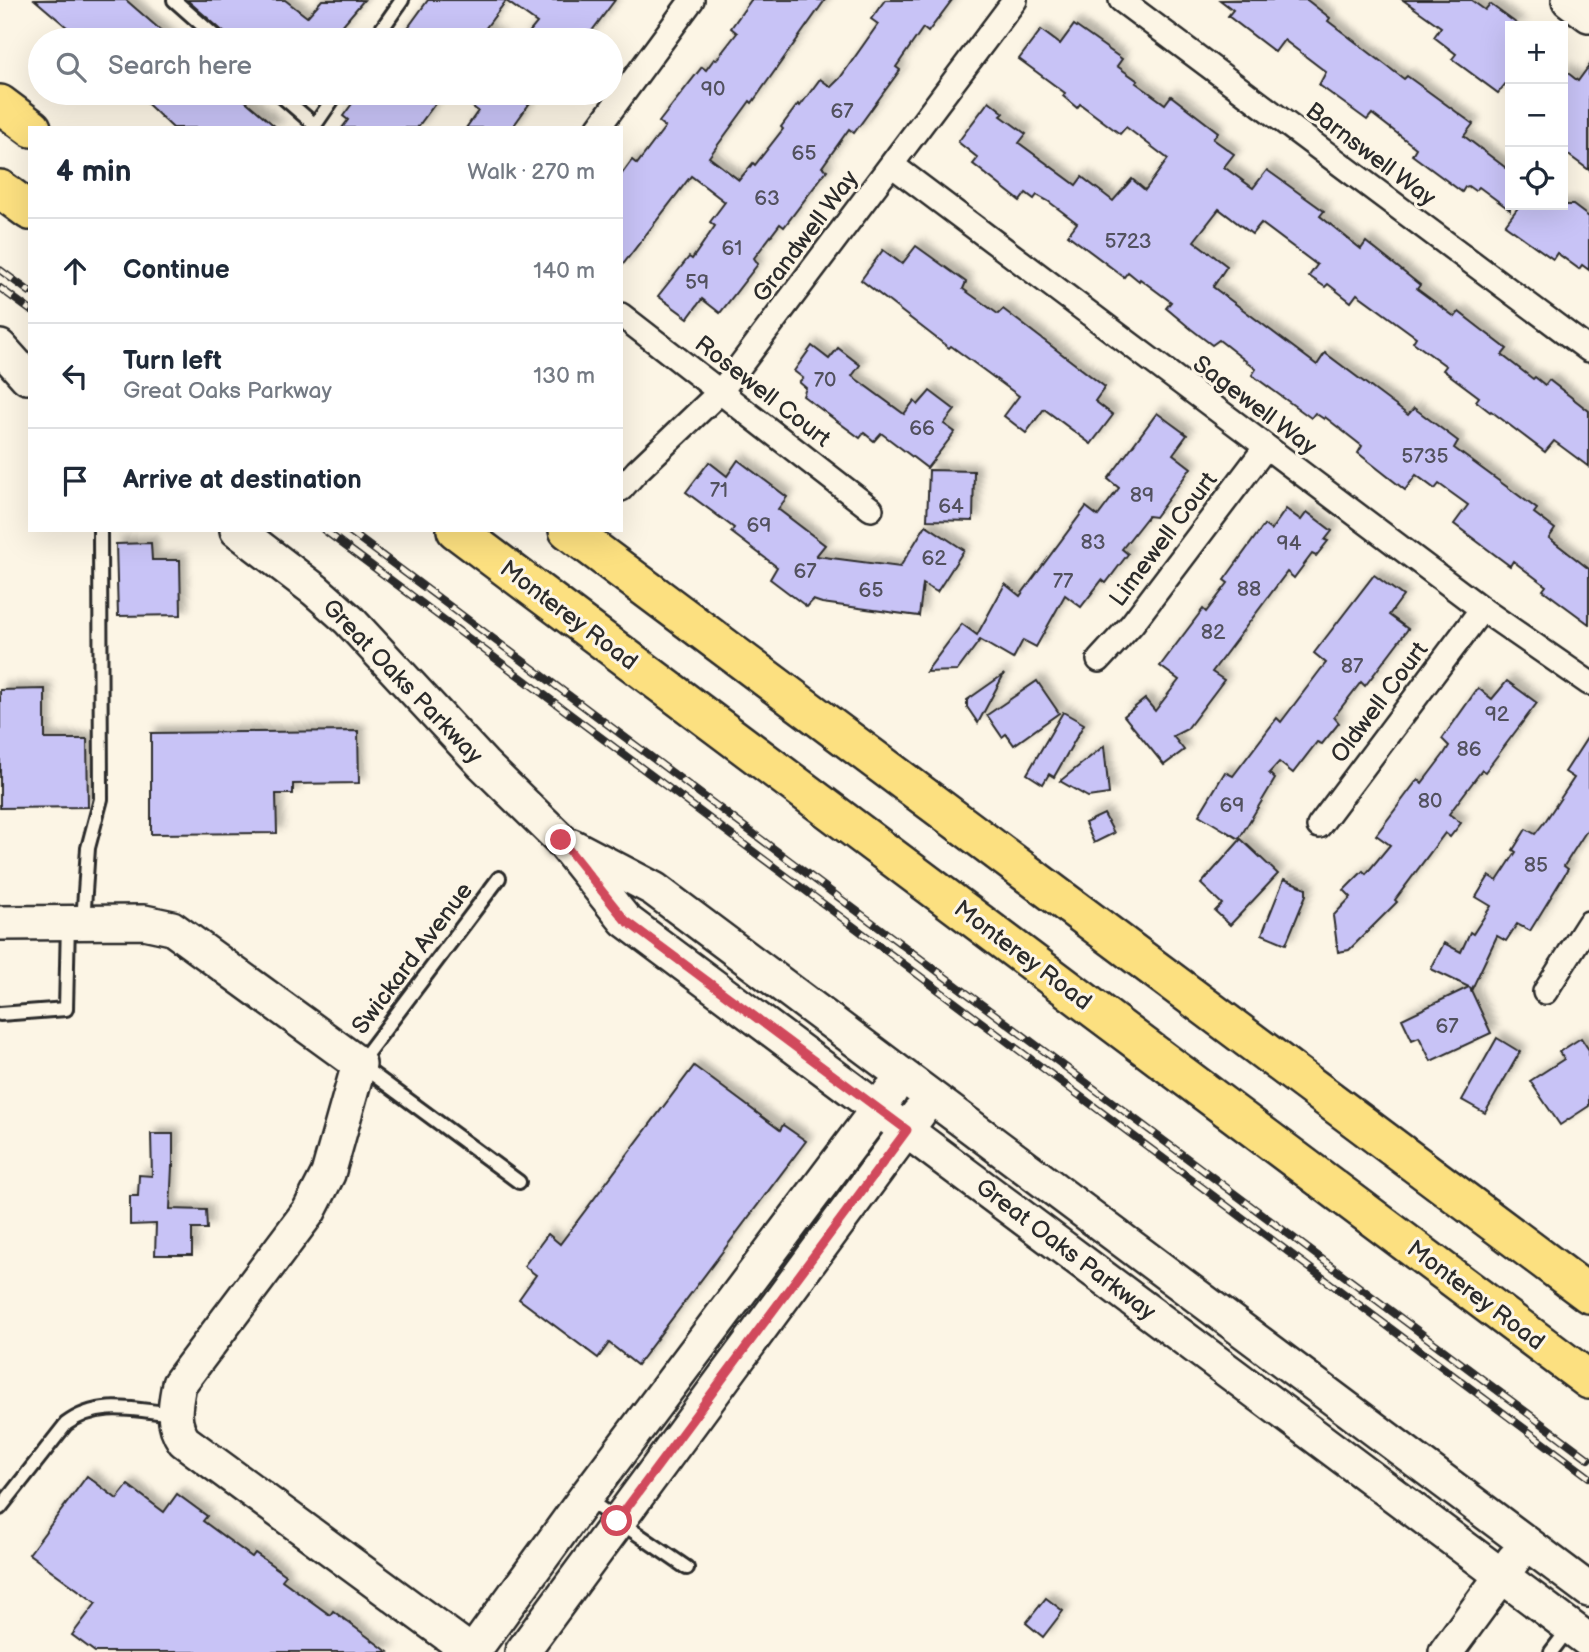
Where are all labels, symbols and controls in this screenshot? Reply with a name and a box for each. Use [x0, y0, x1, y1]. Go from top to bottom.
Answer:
map controls [1505, 21, 1568, 210]
button: + [1505, 21, 1568, 84]
search box [28, 28, 623, 105]
icon: search [52, 48, 90, 86]
text: Search here [108, 51, 252, 82]
house number: 90 [701, 77, 725, 102]
button: − [1505, 84, 1568, 147]
street label: Barnswell Way [1300, 96, 1442, 213]
house number: 67 [830, 99, 854, 124]
house number: 65 [792, 141, 816, 166]
button: locate [1505, 147, 1568, 210]
text: 4 min [56, 154, 131, 190]
text: Walk · 270 m [467, 158, 595, 186]
street label: Grandwell Way [746, 165, 864, 308]
house number: 63 [754, 186, 780, 211]
house number: 5723 [1104, 229, 1152, 254]
house number: 61 [722, 236, 742, 261]
icon: ahead [56, 252, 94, 290]
text: Continue [123, 255, 230, 286]
text: 140 m [533, 257, 595, 285]
house number: 59 [685, 270, 709, 295]
street label: Rosewell Court [689, 329, 837, 454]
text: Turn left [123, 346, 222, 377]
street label: Sagewell Way [1187, 349, 1322, 461]
icon: left [56, 357, 94, 395]
text: 130 m [533, 362, 595, 390]
house number: 70 [814, 368, 836, 393]
text: Great Oaks Parkway [123, 377, 332, 405]
house number: 66 [909, 416, 935, 441]
house number: 5735 [1401, 444, 1449, 469]
icon: arrive [56, 462, 94, 500]
text: Arrive at destination [123, 465, 362, 496]
street label: Limewell Court [1103, 466, 1224, 612]
house number: 71 [710, 478, 728, 503]
house number: 89 [1130, 483, 1154, 508]
house number: 64 [938, 494, 964, 519]
house number: 69 [747, 513, 771, 538]
house number: 83 [1080, 530, 1106, 555]
house number: 94 [1277, 531, 1302, 556]
house number: 62 [921, 546, 947, 571]
street label: Monterey Road [494, 554, 643, 677]
house number: 67 [793, 559, 817, 584]
house number: 77 [1053, 569, 1074, 594]
house number: 88 [1237, 577, 1261, 602]
house number: 65 [859, 578, 883, 603]
street label: Great Oaks Parkway [316, 593, 489, 770]
house number: 82 [1201, 620, 1226, 645]
street label: Oldwell Court [1325, 636, 1435, 768]
house number: 87 [1341, 654, 1364, 679]
house number: 92 [1485, 702, 1510, 727]
house number: 86 [1456, 737, 1482, 762]
house number: 80 [1418, 789, 1442, 814]
house number: 69 [1220, 793, 1244, 818]
route end [545, 824, 576, 855]
house number: 85 [1524, 853, 1548, 878]
street label: Swickard Avenue [346, 877, 479, 1040]
street label: Monterey Road [948, 894, 1097, 1017]
house number: 67 [1435, 1014, 1459, 1039]
street label: Great Oaks Parkway [970, 1172, 1162, 1327]
street label: Monterey Road [1401, 1234, 1550, 1357]
route start [601, 1505, 632, 1536]

